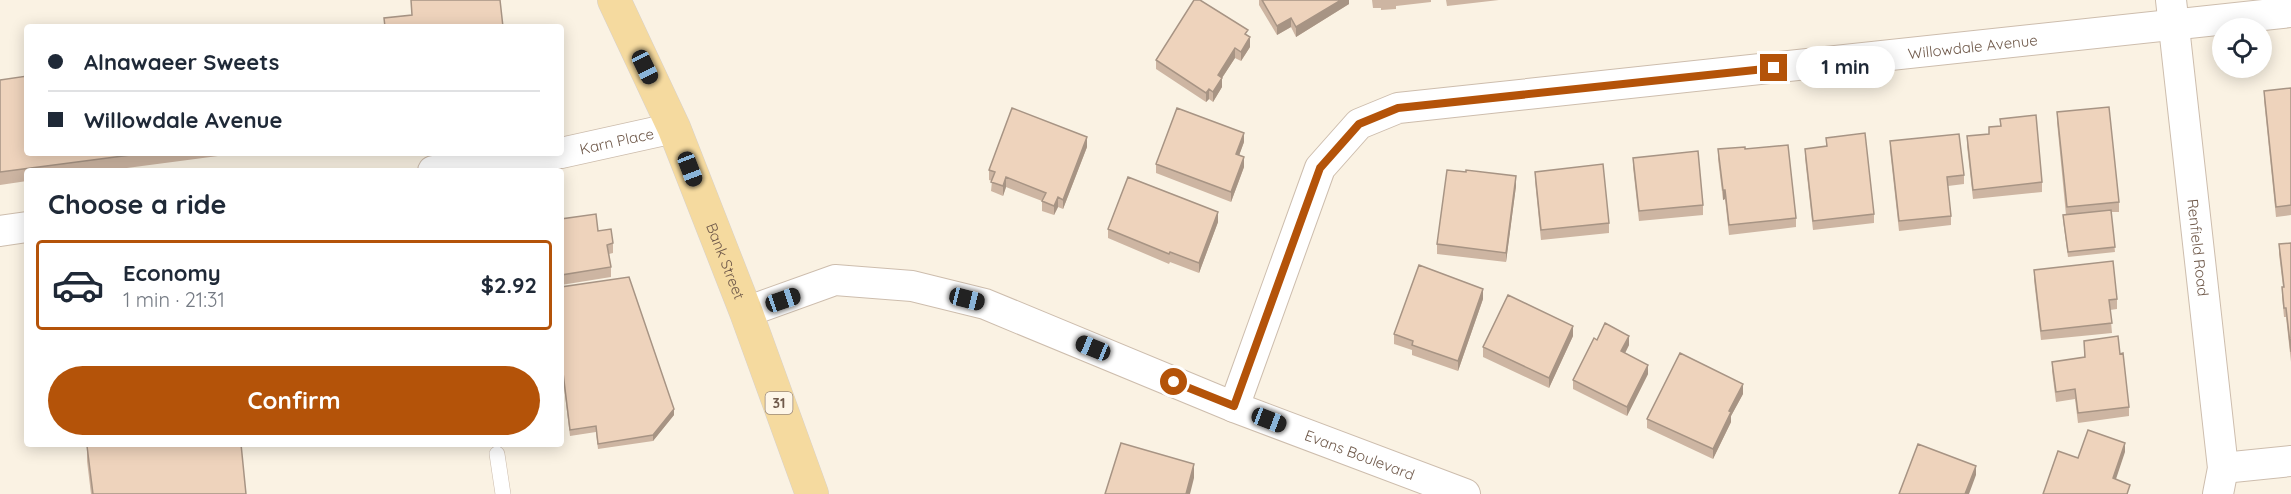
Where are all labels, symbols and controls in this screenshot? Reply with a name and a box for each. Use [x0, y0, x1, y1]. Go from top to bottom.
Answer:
map controls [2212, 18, 2272, 78]
button: locate [2212, 18, 2272, 78]
street label: Willowdale Avenue [1907, 30, 2039, 63]
car [629, 47, 661, 87]
callout: 1 min [1795, 47, 1894, 89]
text: Alnawaeer Sweets [84, 48, 279, 76]
route end [1760, 54, 1787, 81]
text: 1 min [1821, 54, 1870, 79]
text: Willowdale Avenue [84, 106, 282, 134]
street label: Karn Place [578, 123, 656, 158]
car [675, 149, 705, 189]
text: Choose a ride [48, 187, 226, 221]
street label: Renfield Road [2184, 198, 2213, 297]
street label: Bank Street [702, 220, 750, 302]
icon: car [51, 258, 105, 312]
text: Economy [123, 259, 221, 287]
text: $2.92 [481, 271, 537, 299]
car [763, 286, 803, 314]
car [947, 286, 987, 312]
text: 1 min · 21:31 [123, 287, 225, 312]
car [1073, 333, 1113, 363]
button: Confirm [48, 366, 540, 435]
route start [1160, 368, 1187, 395]
road number: 31 [766, 392, 792, 414]
car [1249, 405, 1289, 435]
street label: Evans Boulevard [1302, 425, 1417, 484]

